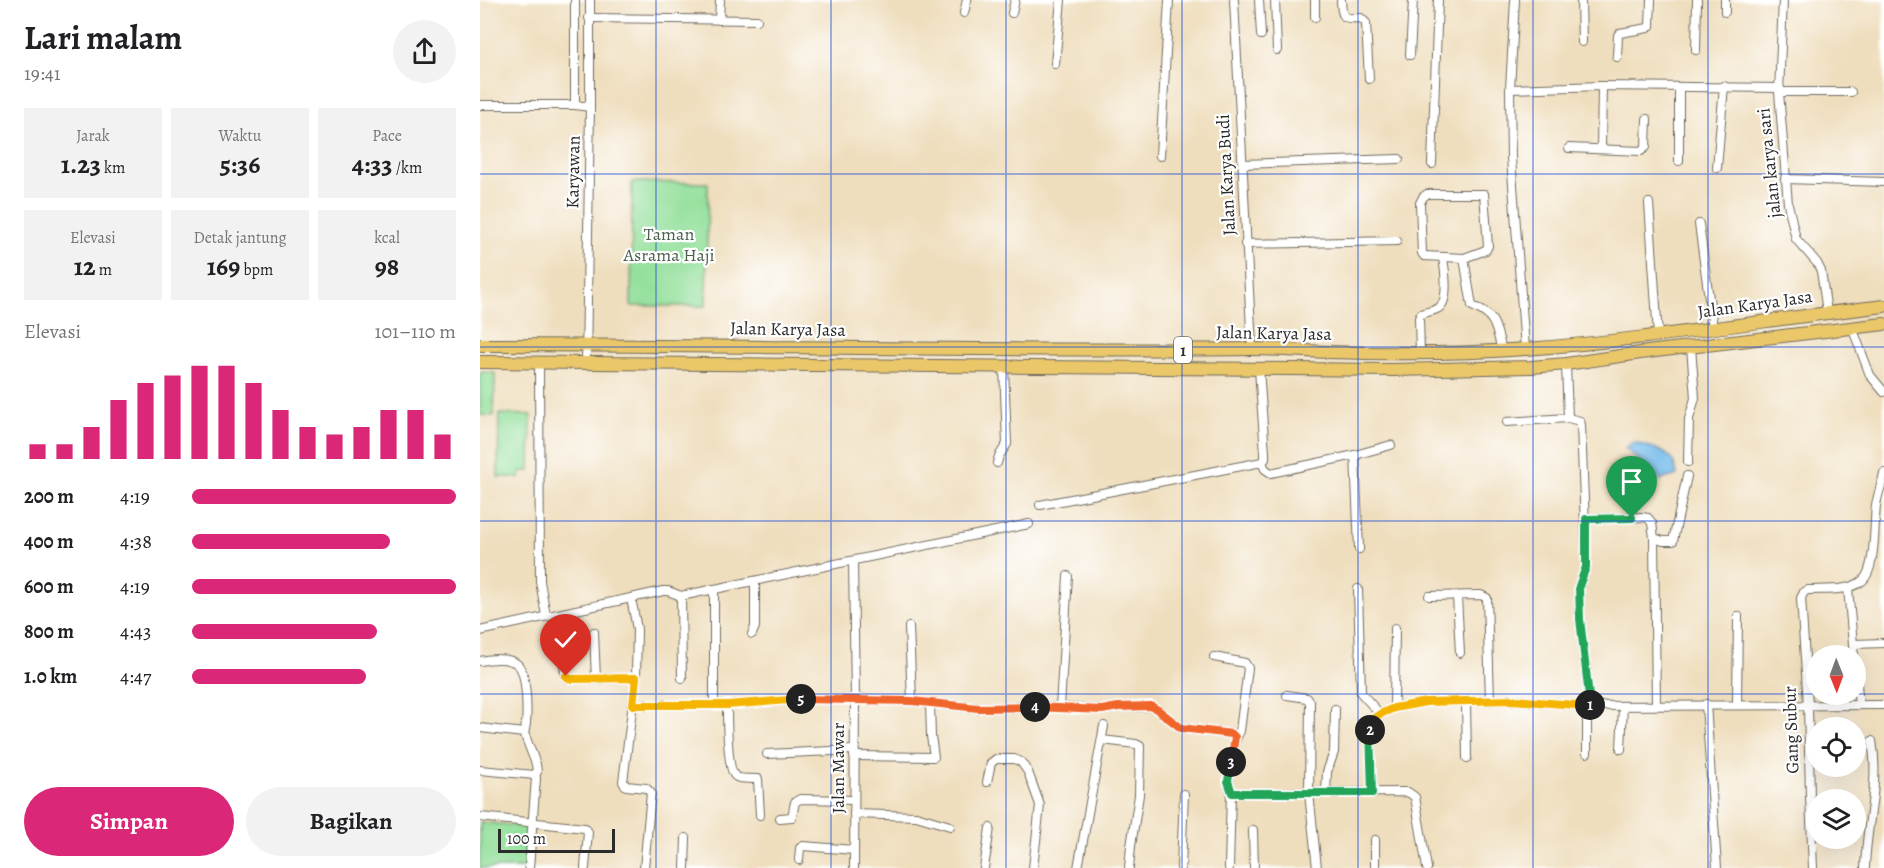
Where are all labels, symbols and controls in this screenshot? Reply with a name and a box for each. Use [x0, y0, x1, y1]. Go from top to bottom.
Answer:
text: Lari malam [24, 15, 182, 60]
button: share [393, 20, 456, 83]
text: 19:41 [24, 60, 61, 87]
street label: jalan karya sari [1751, 107, 1787, 219]
street label: Jalan Karya Budi [1211, 114, 1241, 236]
text: Jarak [76, 125, 110, 147]
text: Waktu [219, 125, 261, 147]
text: Pace [372, 125, 402, 147]
street label: Karyawan [560, 135, 586, 209]
text: 1.23 [61, 147, 101, 182]
text: 5:36 [220, 147, 260, 182]
text: 4:33 [352, 147, 393, 182]
text: km [101, 157, 125, 179]
text: /km [393, 157, 422, 179]
park label: Taman Asrama Haji [623, 222, 714, 267]
text: Elevasi [70, 227, 116, 249]
text: Detak jantung [193, 227, 287, 249]
text: kcal [374, 227, 400, 249]
text: 12 [74, 249, 96, 284]
text: 169 [207, 249, 240, 284]
text: 98 [375, 249, 399, 284]
text: m [96, 259, 112, 281]
text: bpm [240, 259, 273, 281]
street label: Jalan Karya Jasa [1696, 284, 1815, 324]
street label: Jalan Karya Jasa [730, 316, 847, 342]
text: Elevasi [24, 318, 81, 345]
text: 101–110 m [375, 318, 456, 345]
street label: Jalan Karya Jasa [1216, 320, 1333, 346]
road number: 1 [1174, 337, 1192, 363]
pin [1606, 456, 1657, 518]
icon: arrive [1615, 465, 1648, 498]
text: 200 m [24, 483, 74, 510]
text: 4:19 [120, 483, 150, 510]
text: 400 m [24, 528, 74, 555]
text: 4:38 [120, 528, 152, 555]
text: 600 m [24, 573, 74, 600]
text: 4:19 [120, 573, 150, 600]
pin [540, 614, 591, 676]
text: 800 m [24, 618, 74, 645]
text: 4:43 [120, 618, 151, 645]
icon: check [549, 623, 582, 656]
north arrow [1806, 645, 1866, 705]
map controls [1806, 645, 1866, 849]
text: 1.0 km [24, 663, 77, 690]
text: 4:47 [120, 663, 151, 690]
pin: 5 [786, 684, 816, 714]
street label: Gang Subur [1777, 686, 1805, 774]
text: 5 [798, 688, 804, 710]
pin: 1 [1575, 690, 1605, 720]
pin: 4 [1020, 692, 1050, 722]
text: 1 [1587, 694, 1593, 716]
text: 4 [1031, 696, 1039, 718]
pin: 2 [1355, 715, 1385, 745]
button: locate [1806, 717, 1866, 777]
text: 2 [1366, 719, 1374, 741]
street label: Jalan Mawar [826, 723, 850, 813]
pin: 3 [1216, 747, 1246, 777]
text: 3 [1228, 751, 1234, 773]
button: Simpan [24, 787, 234, 856]
button: Bagikan [246, 787, 456, 856]
button: layers [1806, 789, 1866, 849]
scale bar [498, 826, 615, 854]
text: 100 m [507, 828, 546, 850]

